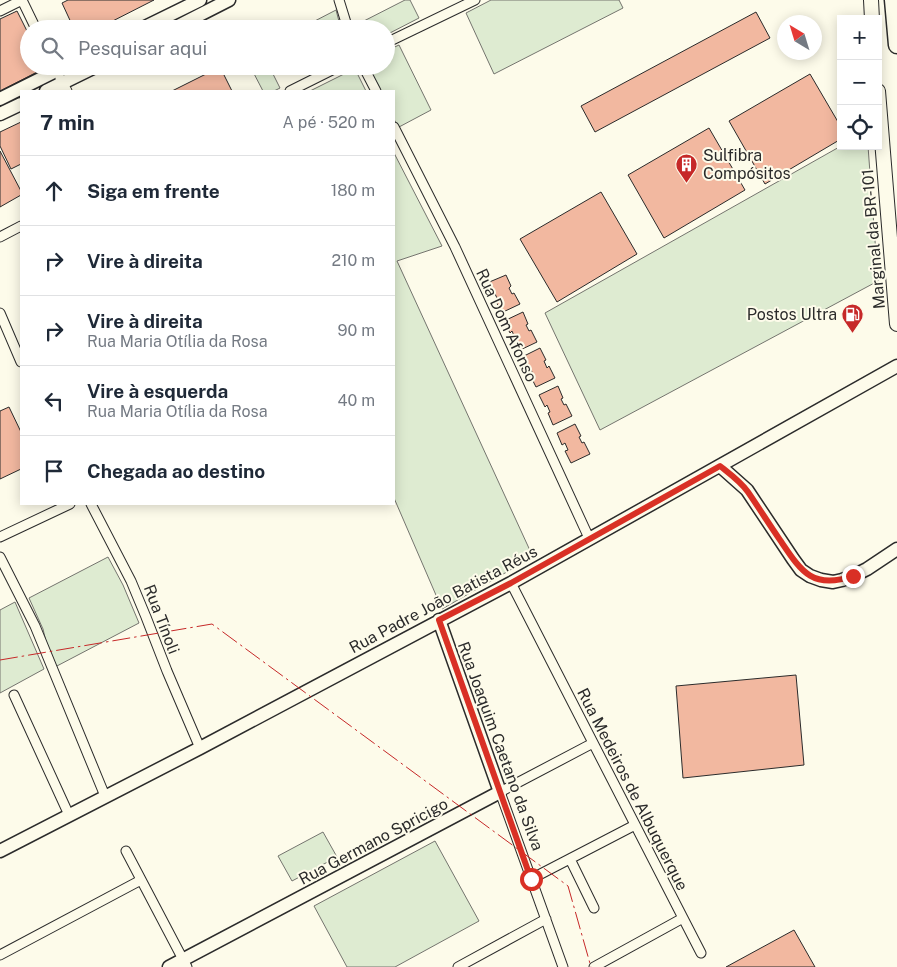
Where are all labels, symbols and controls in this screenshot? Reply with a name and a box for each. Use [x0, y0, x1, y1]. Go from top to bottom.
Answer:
north arrow [777, 15, 822, 60]
map controls [837, 15, 882, 150]
button: + [837, 15, 882, 60]
search box [20, 20, 395, 75]
icon: search [38, 34, 66, 62]
text: Pesquisar aqui [78, 37, 207, 59]
button: − [837, 60, 882, 105]
button: locate [837, 105, 882, 150]
text: 7 min [40, 110, 95, 135]
text: A pé · 520 m [283, 113, 375, 132]
place label: Sulfibra Compósitos [703, 146, 791, 183]
building icon: Sulfibra Compósitos [675, 152, 699, 183]
street label: Marginal da BR-101 [858, 168, 889, 310]
icon: ahead [40, 177, 68, 205]
text: Siga em frente [87, 180, 220, 202]
text: 180 m [331, 181, 375, 200]
icon: right [40, 247, 68, 275]
text: Vire à direita [87, 250, 203, 272]
text: 210 m [331, 251, 375, 270]
street label: Rua Dom Afonso [472, 266, 541, 385]
fuel station icon: Postos Ultra [841, 302, 865, 333]
place label: Postos Ultra [747, 305, 837, 324]
text: Vire à direita [87, 310, 203, 332]
icon: right [40, 317, 68, 345]
text: 90 m [338, 321, 375, 340]
text: Rua Maria Otília da Rosa [87, 332, 268, 351]
text: Vire à esquerda [87, 380, 228, 402]
icon: left [40, 387, 68, 415]
text: 40 m [337, 391, 375, 410]
text: Rua Maria Otília da Rosa [87, 402, 268, 421]
icon: arrive [40, 457, 68, 485]
text: Chegada ao destino [87, 460, 265, 482]
street label: Rua Padre João Batista Réus [346, 542, 541, 657]
route end [842, 565, 865, 588]
street label: Rua Tínoli [140, 582, 183, 657]
street label: Rua Joaquim Caetano da Silva [454, 639, 547, 853]
street label: Rua Medeiros de Albuquerque [573, 685, 692, 894]
street label: Rua Germano Spricigo [295, 794, 451, 889]
route start [520, 868, 543, 891]

